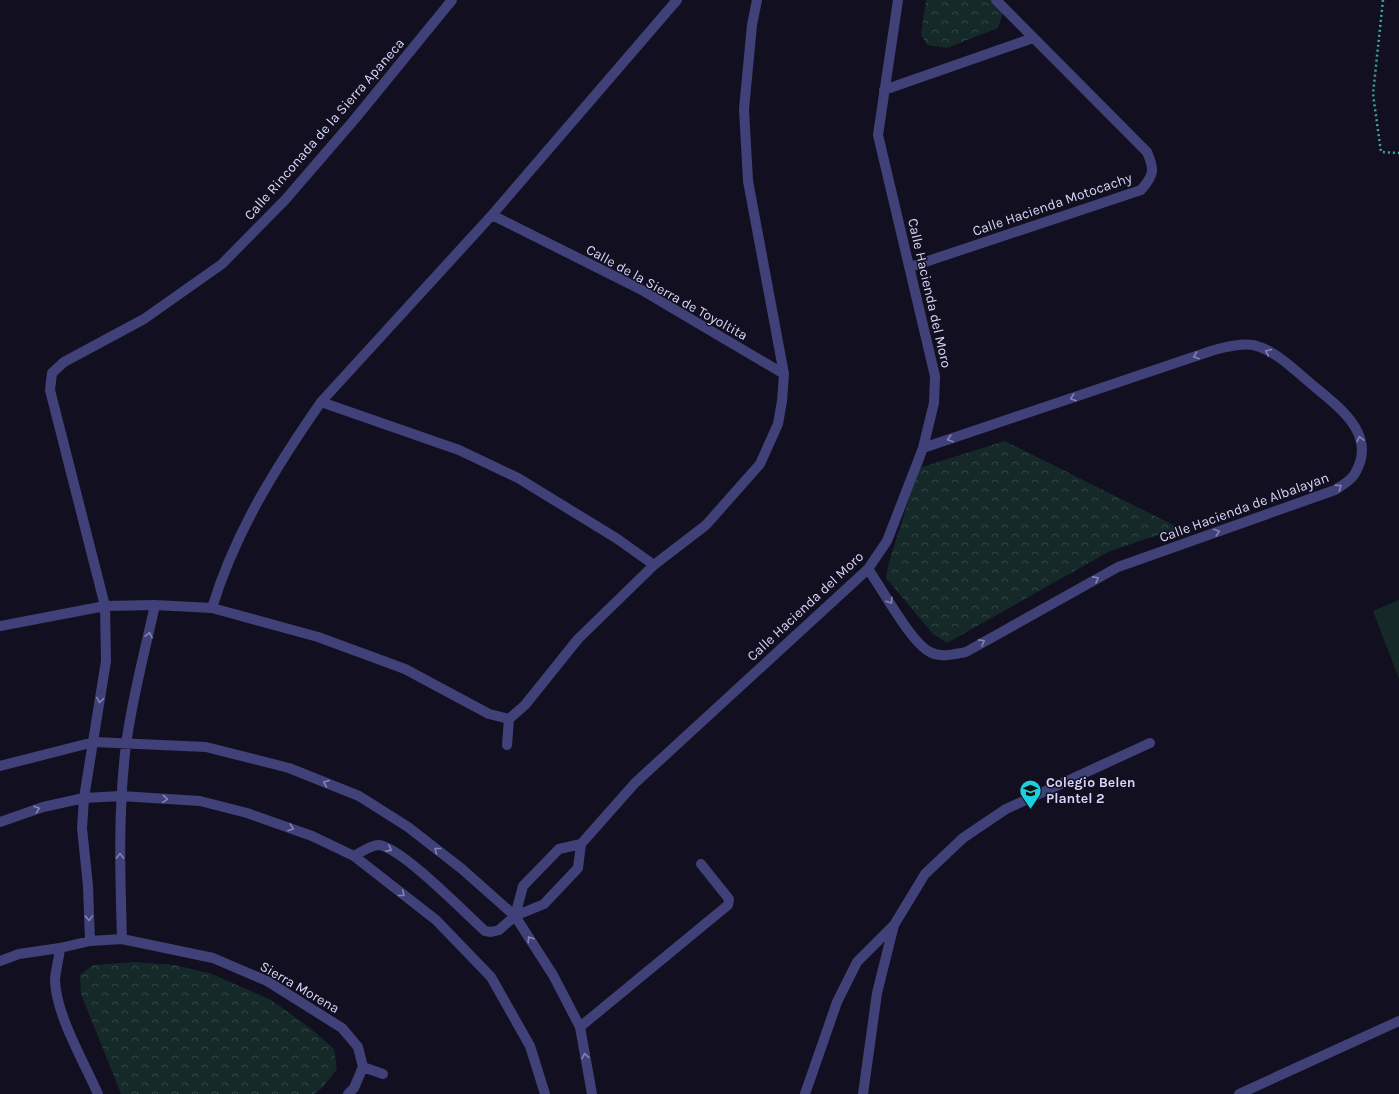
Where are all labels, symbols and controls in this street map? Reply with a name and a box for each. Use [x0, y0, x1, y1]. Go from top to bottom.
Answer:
street label: Calle Rinconada de la Sierra Apaneca [241, 35, 408, 224]
street label: Calle Hacienda Motocachy [970, 169, 1135, 240]
street label: Calle Hacienda del Moro [904, 217, 955, 370]
street label: Calle de la Sierra de Toyoltita [583, 241, 751, 344]
one-way arrow [1264, 348, 1271, 356]
one-way arrow [1193, 351, 1200, 359]
one-way arrow [1070, 393, 1077, 401]
one-way arrow [946, 434, 953, 443]
one-way arrow [1356, 436, 1364, 443]
street label: Calle Hacienda de Albalayan [1157, 469, 1331, 546]
one-way arrow [1334, 485, 1341, 492]
one-way arrow [1213, 528, 1220, 537]
street label: Calle Hacienda del Moro [744, 548, 867, 665]
one-way arrow [1092, 577, 1099, 584]
one-way arrow [885, 597, 892, 604]
one-way arrow [144, 632, 152, 638]
one-way arrow [978, 640, 986, 647]
one-way arrow [96, 697, 105, 703]
place label: Colegio Belen Plantel 2 [1046, 774, 1136, 807]
school or university icon: Colegio Belen Plantel 2 [1018, 777, 1044, 810]
one-way arrow [323, 780, 330, 788]
one-way arrow [162, 794, 168, 803]
one-way arrow [33, 805, 40, 813]
one-way arrow [288, 824, 295, 832]
one-way arrow [385, 844, 392, 852]
one-way arrow [435, 847, 442, 854]
one-way arrow [115, 853, 124, 859]
one-way arrow [398, 889, 405, 896]
one-way arrow [85, 915, 94, 921]
one-way arrow [528, 937, 535, 944]
street label: Sierra Morena [257, 958, 342, 1017]
one-way arrow [581, 1053, 590, 1059]

